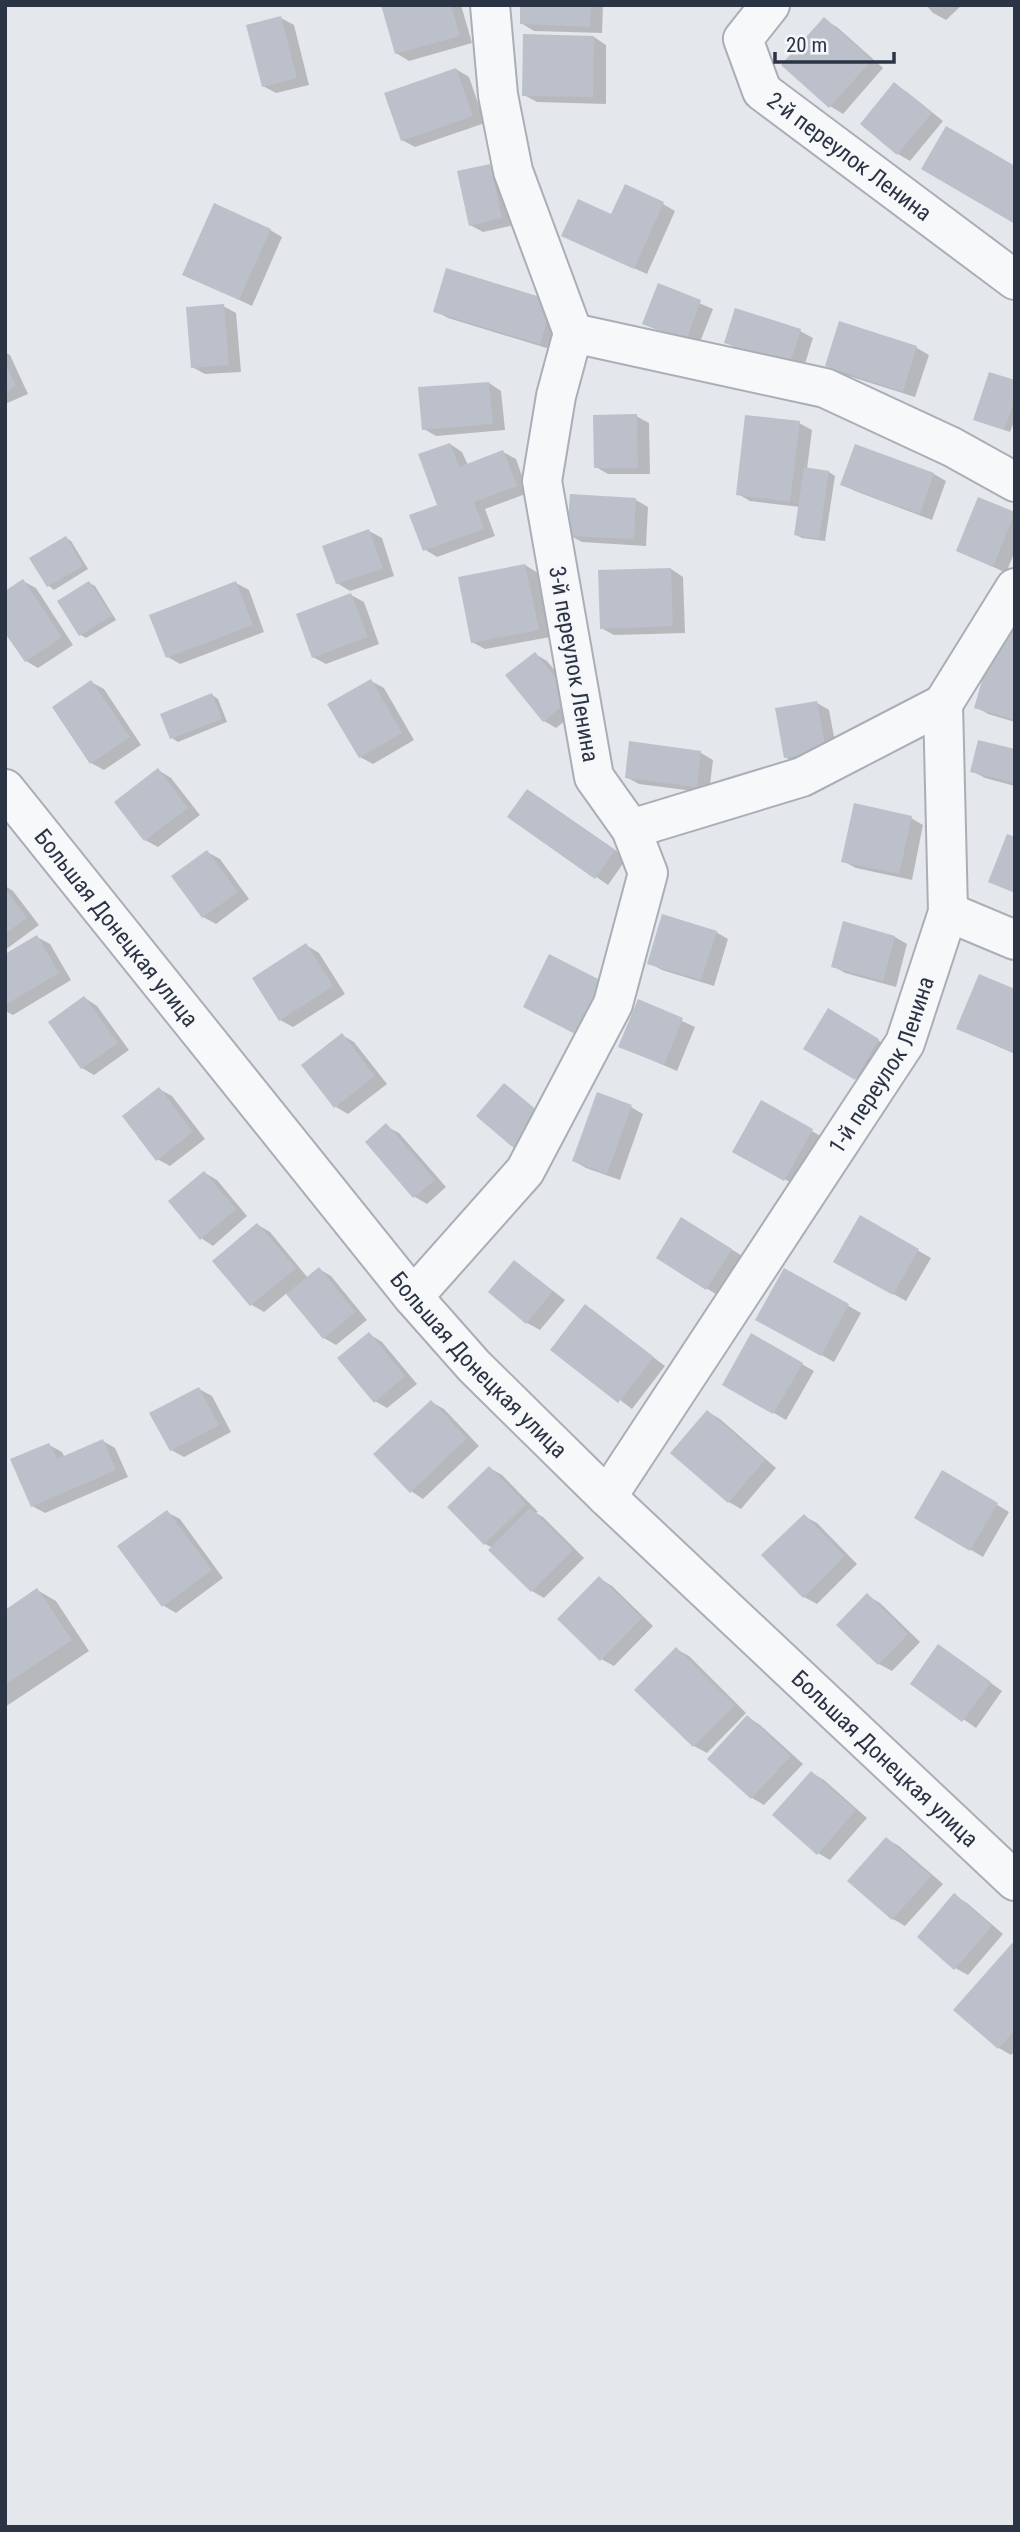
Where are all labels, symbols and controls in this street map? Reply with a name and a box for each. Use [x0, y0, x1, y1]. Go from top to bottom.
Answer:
scale bar [775, 21, 894, 65]
text: 20 m [786, 33, 827, 57]
street label: 2-й переулок Ленина [762, 87, 937, 227]
street label: 3-й переулок Ленина [543, 564, 604, 764]
street label: Большая Донецкая улица [29, 824, 204, 1032]
street label: 1-й переулок Ленина [823, 973, 940, 1159]
street label: Большая Донецкая улица [384, 1267, 572, 1464]
street label: Большая Донецкая улица [786, 1665, 983, 1853]

